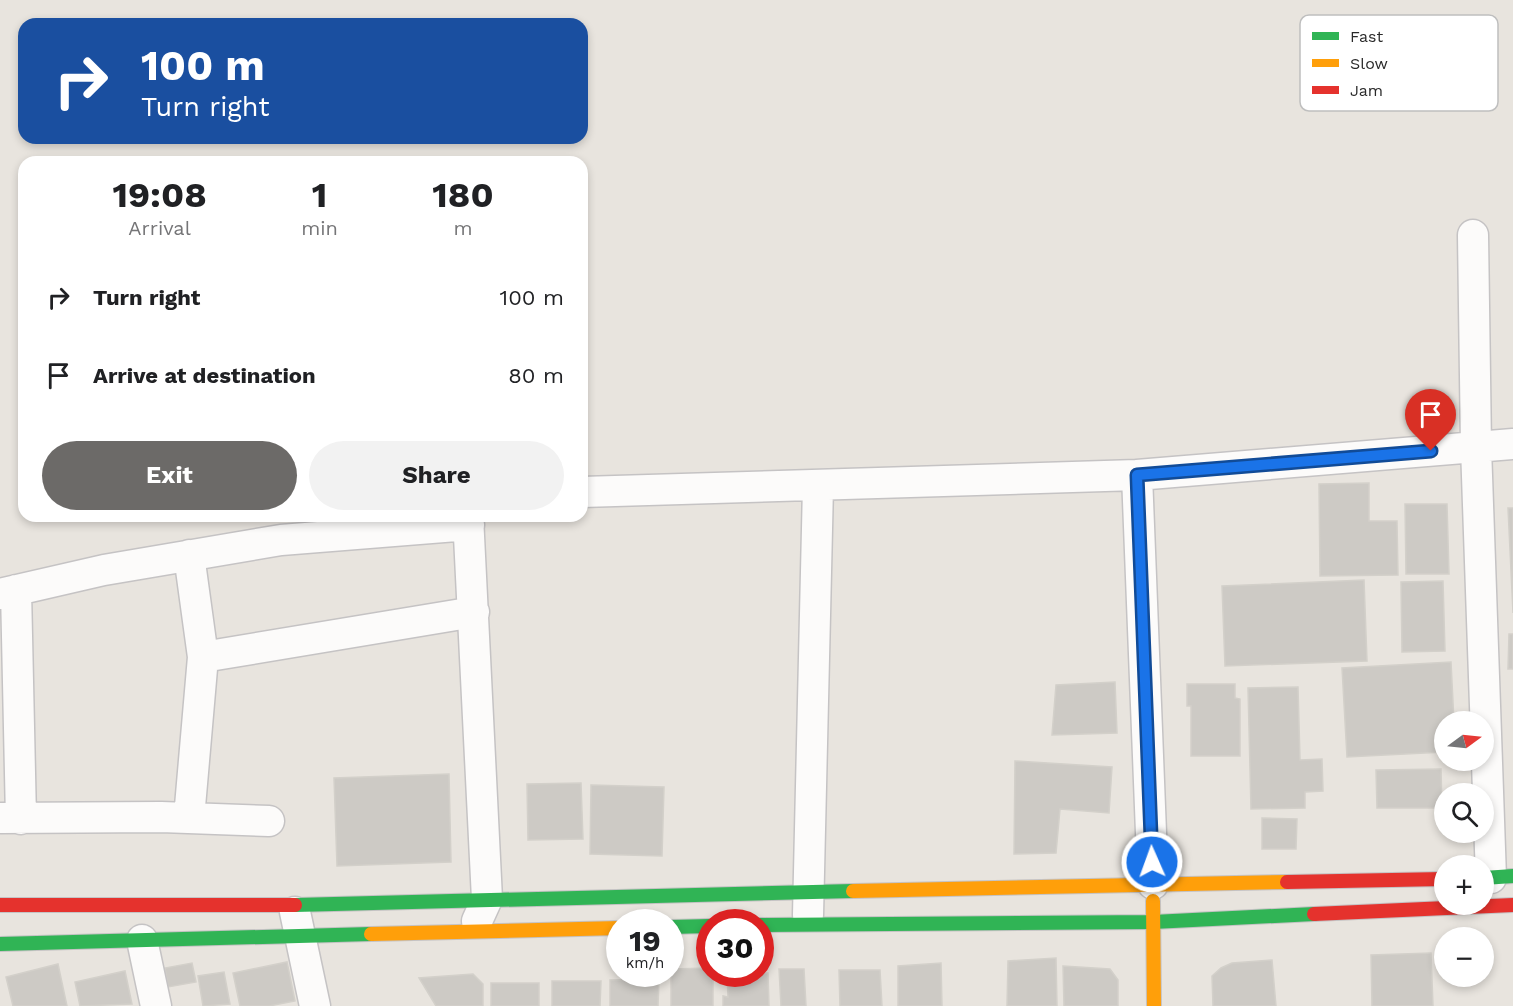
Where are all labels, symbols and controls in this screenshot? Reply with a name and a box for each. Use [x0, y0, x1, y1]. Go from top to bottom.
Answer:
legend [1300, 15, 1498, 111]
text: Fast [1350, 27, 1383, 46]
text: 100 m [141, 41, 265, 90]
icon: right [42, 42, 120, 120]
text: Slow [1350, 54, 1388, 73]
text: Jam [1350, 81, 1383, 100]
text: Turn right [141, 91, 270, 123]
text: 19:08 [112, 174, 207, 216]
text: 1 [312, 174, 327, 216]
text: 180 [432, 174, 494, 216]
text: Arrival [128, 216, 191, 240]
text: min [301, 216, 338, 240]
text: m [453, 216, 472, 240]
icon: right [42, 281, 75, 314]
text: Turn right [93, 285, 200, 310]
text: 100 m [500, 285, 564, 310]
icon: arrive [42, 359, 75, 392]
text: Arrive at destination [93, 363, 316, 388]
text: 80 m [508, 363, 564, 388]
pin [1405, 389, 1456, 451]
icon: arrive [1414, 398, 1447, 431]
button: Exit [42, 441, 297, 510]
button: Share [309, 441, 564, 510]
north arrow [1434, 711, 1494, 771]
map controls [1434, 711, 1494, 987]
button: search [1434, 783, 1494, 843]
position arrow [1120, 830, 1184, 894]
button: + [1434, 855, 1494, 915]
speed limit sign: 30 [696, 909, 774, 987]
text: 19 [629, 923, 661, 958]
button: − [1434, 927, 1494, 987]
text: km/h [626, 954, 664, 972]

